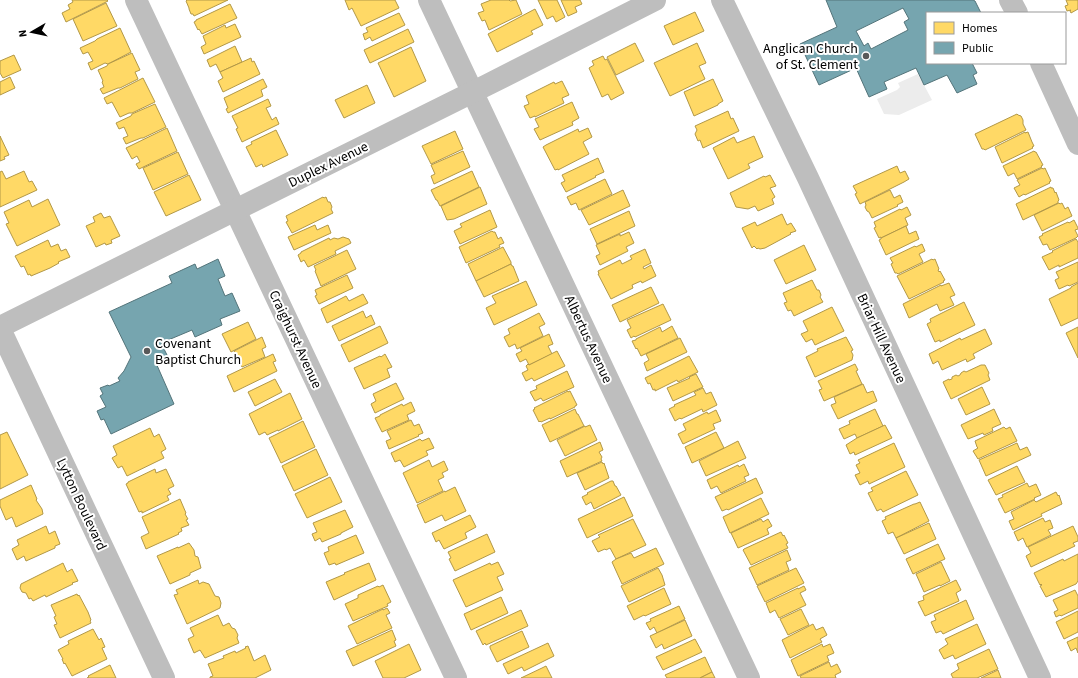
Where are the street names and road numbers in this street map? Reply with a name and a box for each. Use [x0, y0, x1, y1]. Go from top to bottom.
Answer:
street label: Duplex Avenue [285, 137, 372, 193]
street label: Craighurst Avenue [264, 287, 327, 392]
street label: Briar Hill Avenue [852, 290, 911, 387]
street label: Albertus Avenue [559, 292, 617, 387]
street label: Lytton Boulevard [51, 455, 111, 554]

